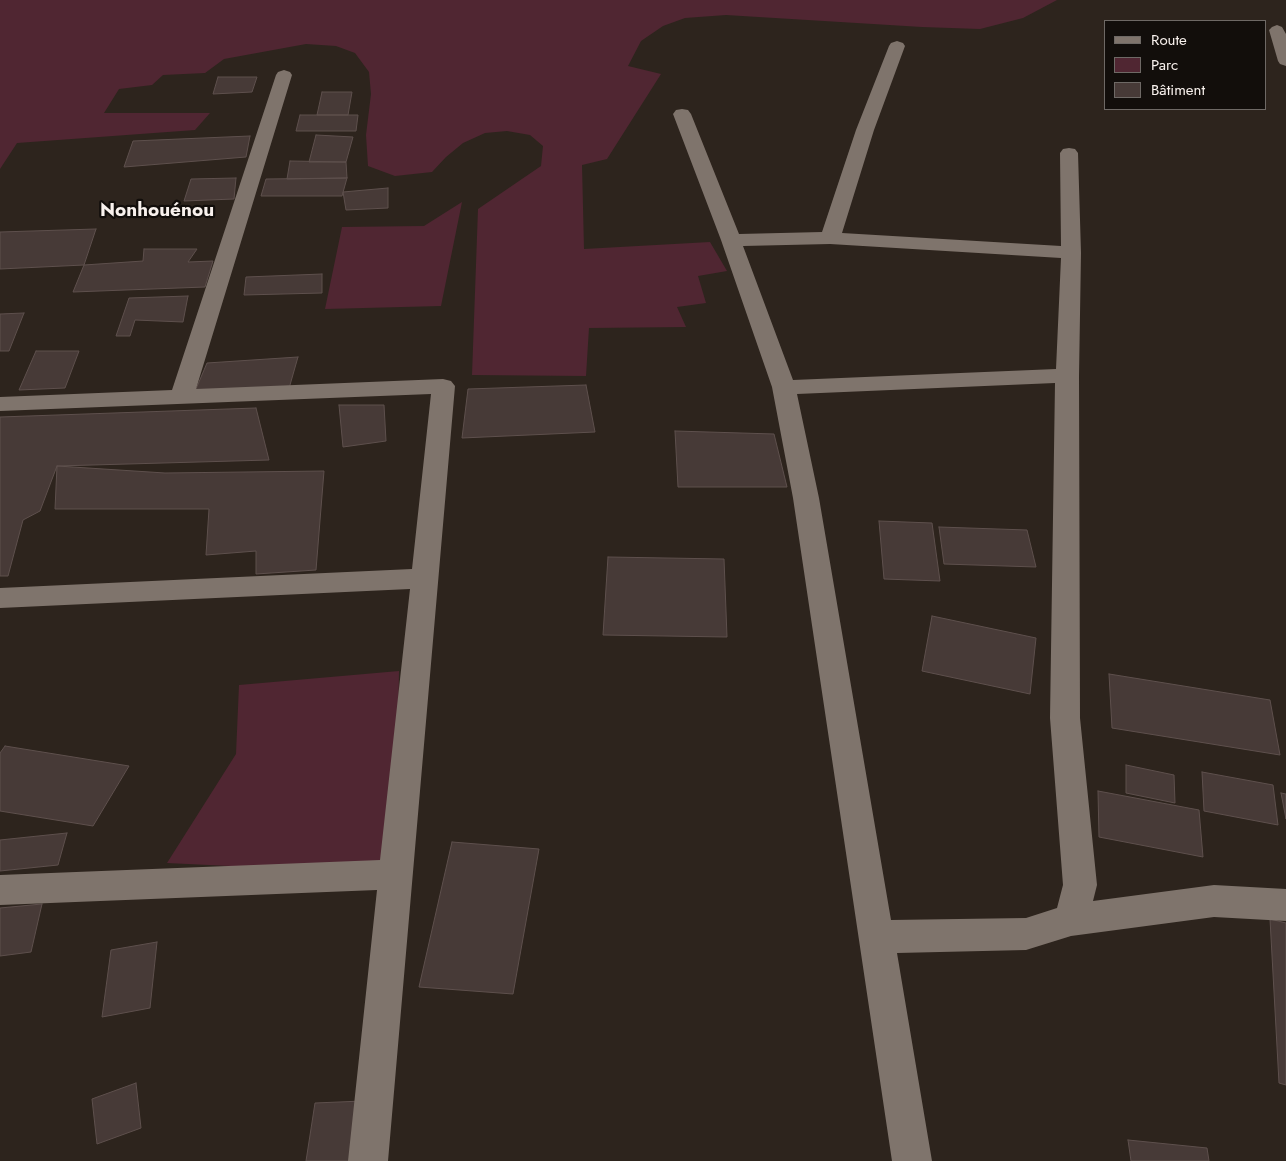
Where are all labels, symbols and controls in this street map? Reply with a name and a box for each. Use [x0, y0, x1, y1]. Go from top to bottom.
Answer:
legend [1104, 20, 1266, 110]
text: Route [1151, 29, 1187, 51]
text: Parc [1151, 54, 1178, 76]
text: Bâtiment [1151, 79, 1205, 101]
district label: Nonhouénou [100, 200, 214, 222]

